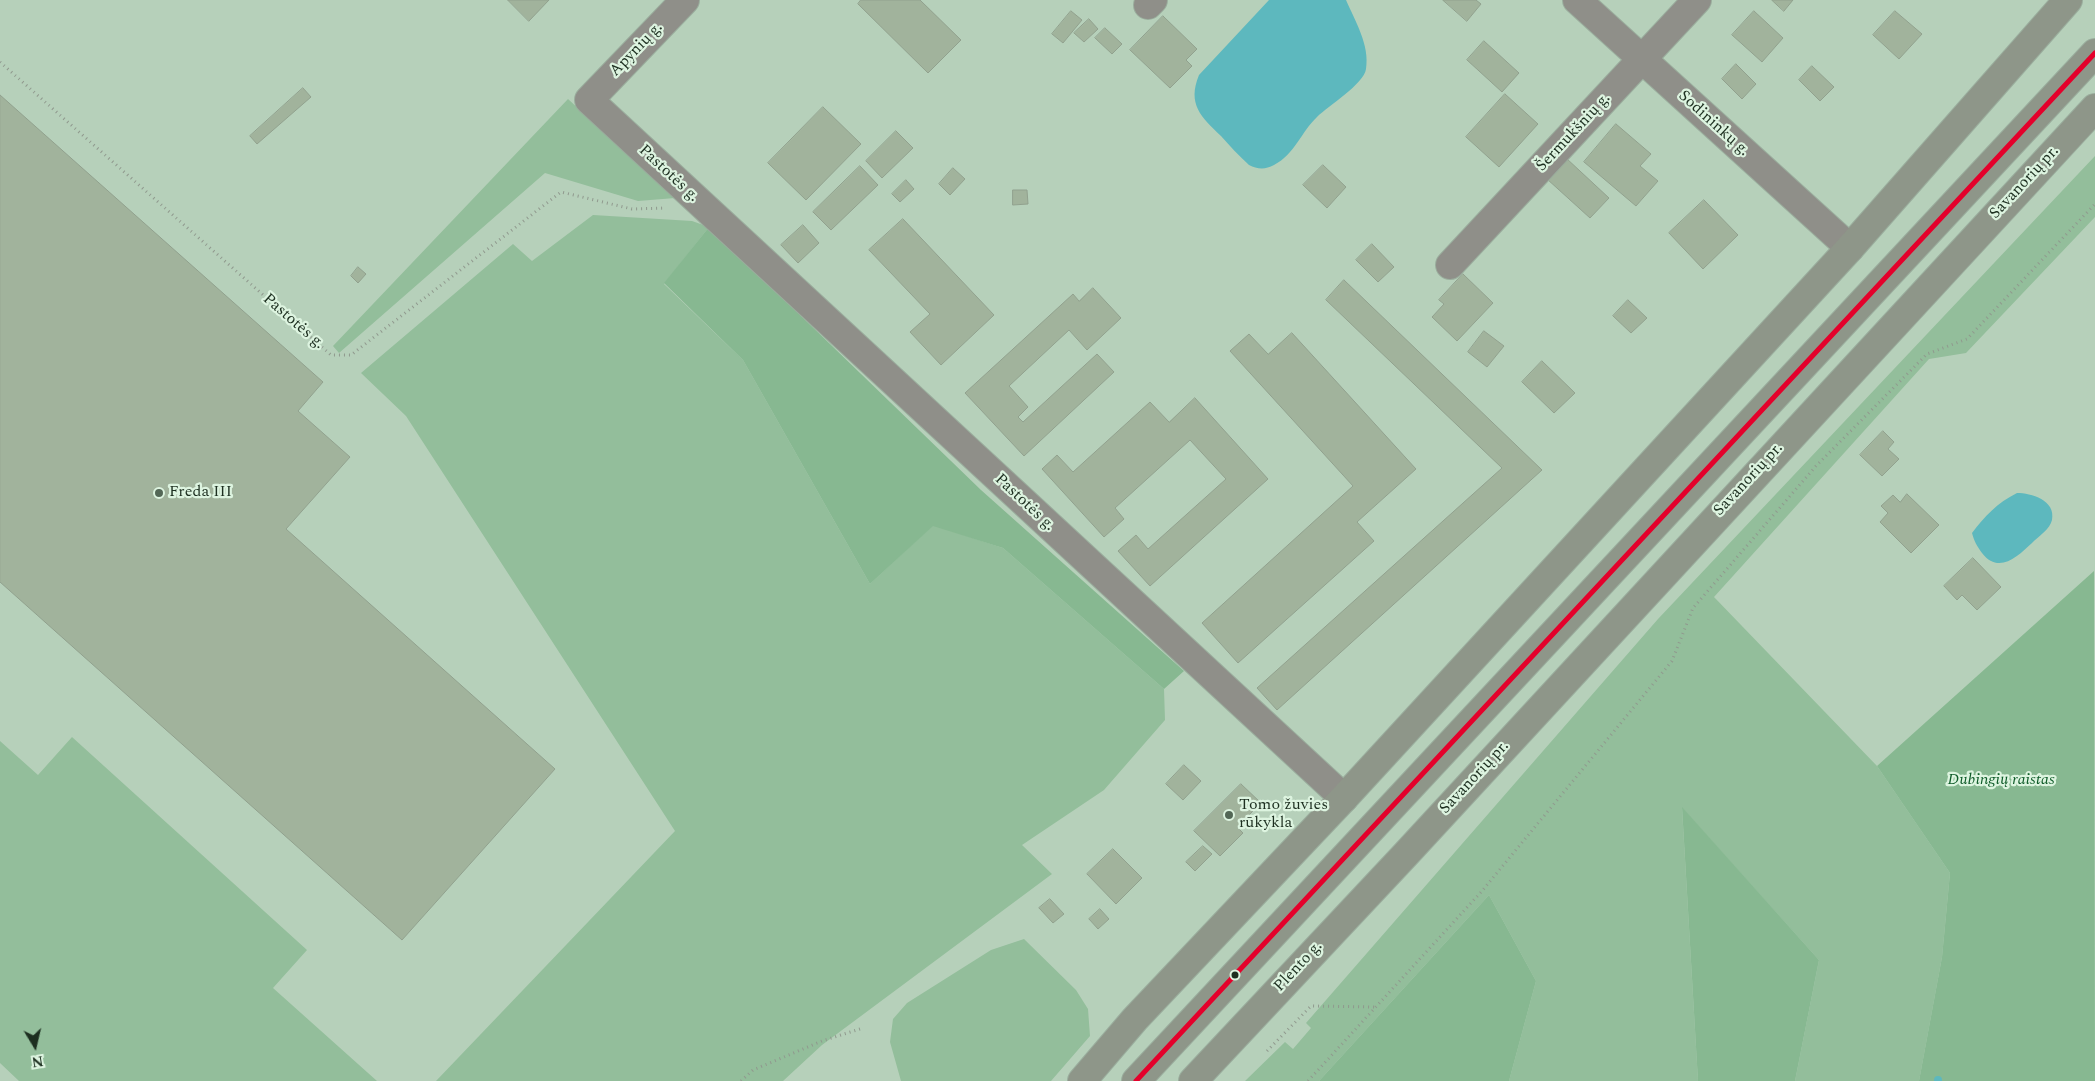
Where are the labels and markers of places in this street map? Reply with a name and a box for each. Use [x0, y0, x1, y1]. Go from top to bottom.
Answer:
place label: Freda III [169, 483, 232, 503]
marker: Freda III [153, 487, 165, 499]
place label: Tomo žuvies rūkykla [1239, 796, 1328, 834]
marker: Tomo žuvies rūkykla [1223, 809, 1235, 821]
unlabelled marker [1230, 970, 1240, 980]

